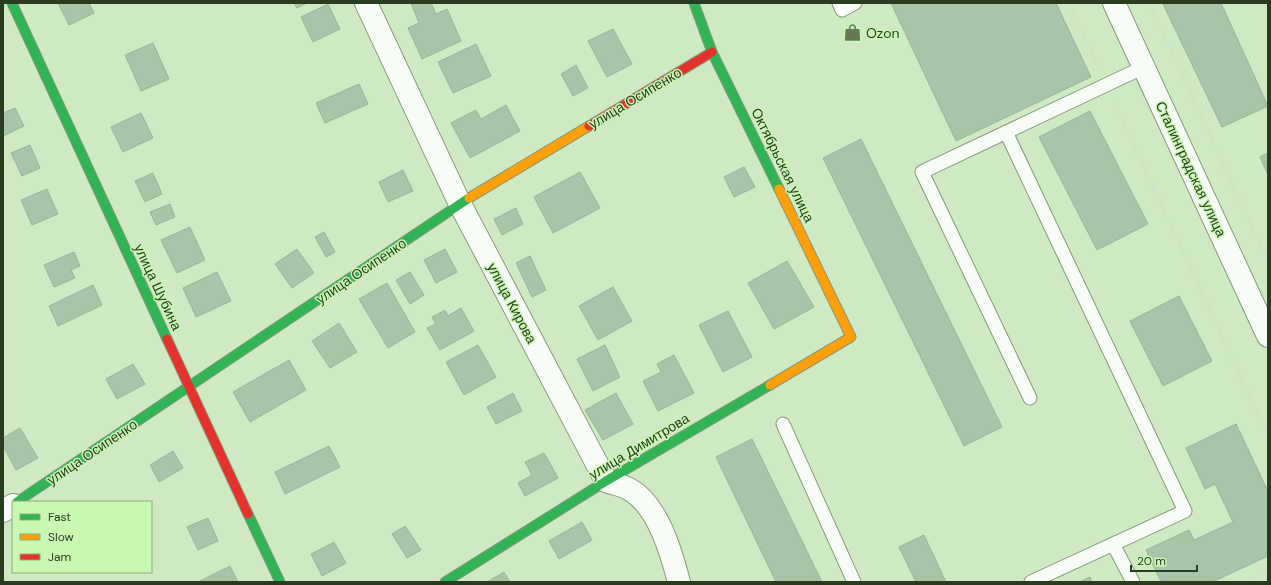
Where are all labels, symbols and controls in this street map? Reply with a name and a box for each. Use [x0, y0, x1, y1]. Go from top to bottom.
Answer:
shop icon: Ozon [843, 23, 863, 43]
place label: Ozon [866, 24, 900, 42]
street label: улица Осипенко [585, 63, 685, 133]
street label: Сталинградская улица [1152, 98, 1230, 240]
street label: Октябрьская улица [747, 105, 819, 225]
street label: улица Осипенко [312, 234, 410, 308]
street label: улица Шубина [130, 241, 186, 333]
street label: улица Кирова [483, 260, 541, 347]
street label: улица Димитрова [585, 409, 693, 483]
street label: улица Осипенко [43, 415, 141, 489]
legend [12, 501, 152, 573]
text: Fast [48, 509, 71, 525]
text: Slow [48, 529, 74, 545]
scale bar [1131, 547, 1197, 573]
text: Jam [48, 549, 71, 565]
text: 20 m [1137, 553, 1166, 569]

